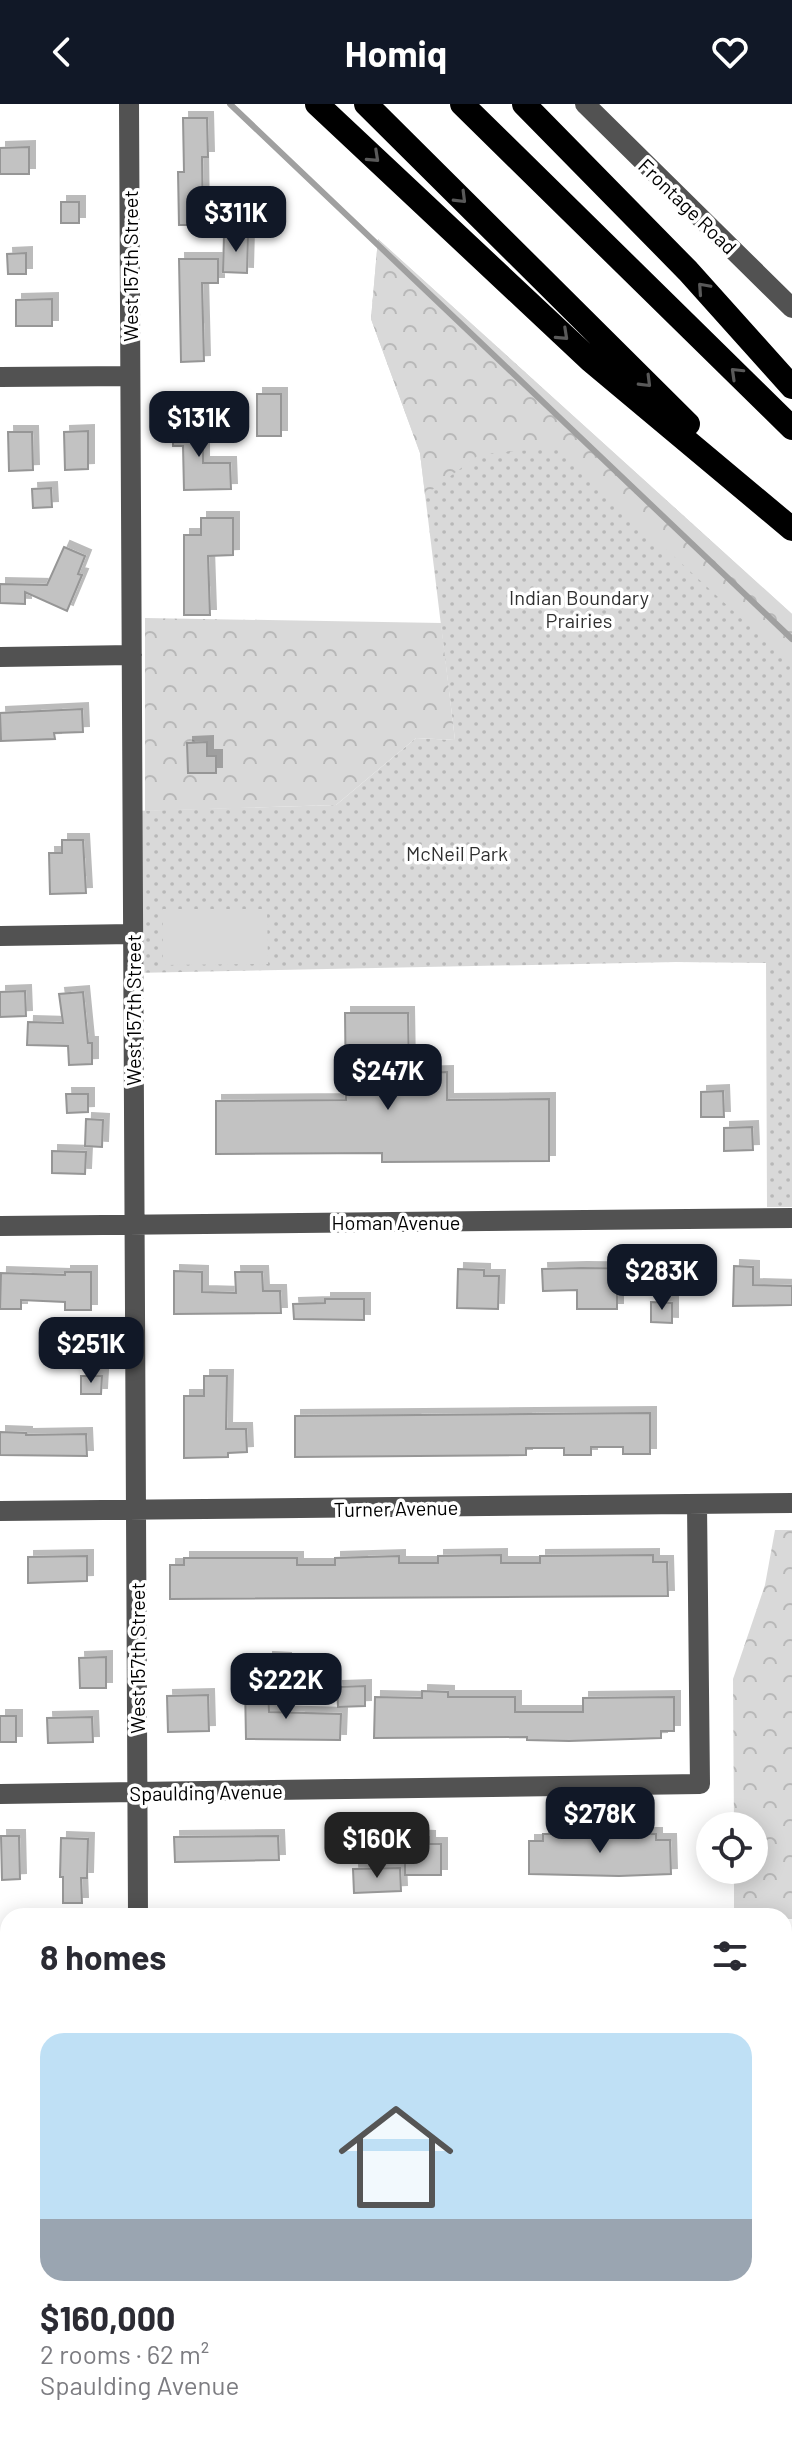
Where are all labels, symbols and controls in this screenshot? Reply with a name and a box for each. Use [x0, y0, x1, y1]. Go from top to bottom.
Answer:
icon: back [40, 30, 84, 74]
icon: heart [708, 30, 752, 74]
text: Homiq [345, 31, 447, 74]
one-way arrow [365, 148, 379, 163]
street label: Frontage Road [634, 153, 742, 259]
pin: $311K [180, 186, 292, 254]
one-way arrow [452, 189, 466, 203]
street label: West 157th Street [118, 190, 142, 342]
text: $311K [204, 196, 268, 227]
one-way arrow [698, 282, 712, 297]
one-way arrow [554, 326, 569, 340]
one-way arrow [731, 368, 745, 382]
one-way arrow [636, 372, 651, 387]
pin: $131K [143, 391, 255, 459]
text: $131K [167, 401, 231, 432]
park label: Indian Boundary Prairies [509, 585, 649, 632]
park label: McNeil Park [406, 841, 508, 865]
street label: West 157th Street [121, 934, 145, 1086]
pin: $247K [332, 1044, 444, 1112]
text: $247K [352, 1054, 424, 1085]
street label: Homan Avenue [331, 1210, 461, 1234]
pin: $283K [606, 1244, 718, 1312]
text: $283K [625, 1254, 699, 1285]
pin: $251K [35, 1317, 147, 1385]
text: $251K [57, 1327, 125, 1358]
street label: Turner Avenue [333, 1495, 459, 1521]
street label: West 157th Street [125, 1582, 149, 1734]
pin: $222K [230, 1653, 342, 1721]
text: $222K [249, 1663, 323, 1694]
street label: Spaulding Avenue [129, 1779, 283, 1805]
pin: $278K [544, 1787, 656, 1855]
text: $278K [564, 1797, 636, 1828]
pin: $160K [321, 1812, 433, 1880]
map controls [696, 1812, 768, 1884]
button: locate [696, 1812, 768, 1884]
text: $160K [342, 1822, 412, 1853]
icon: filters [708, 1934, 752, 1978]
text: 8 homes [40, 1936, 166, 1977]
icon: home [324, 2085, 468, 2229]
text: $160,000 [40, 2297, 175, 2338]
text: 2 rooms · 62 m² [40, 2338, 209, 2369]
text: Spaulding Avenue [40, 2369, 239, 2400]

